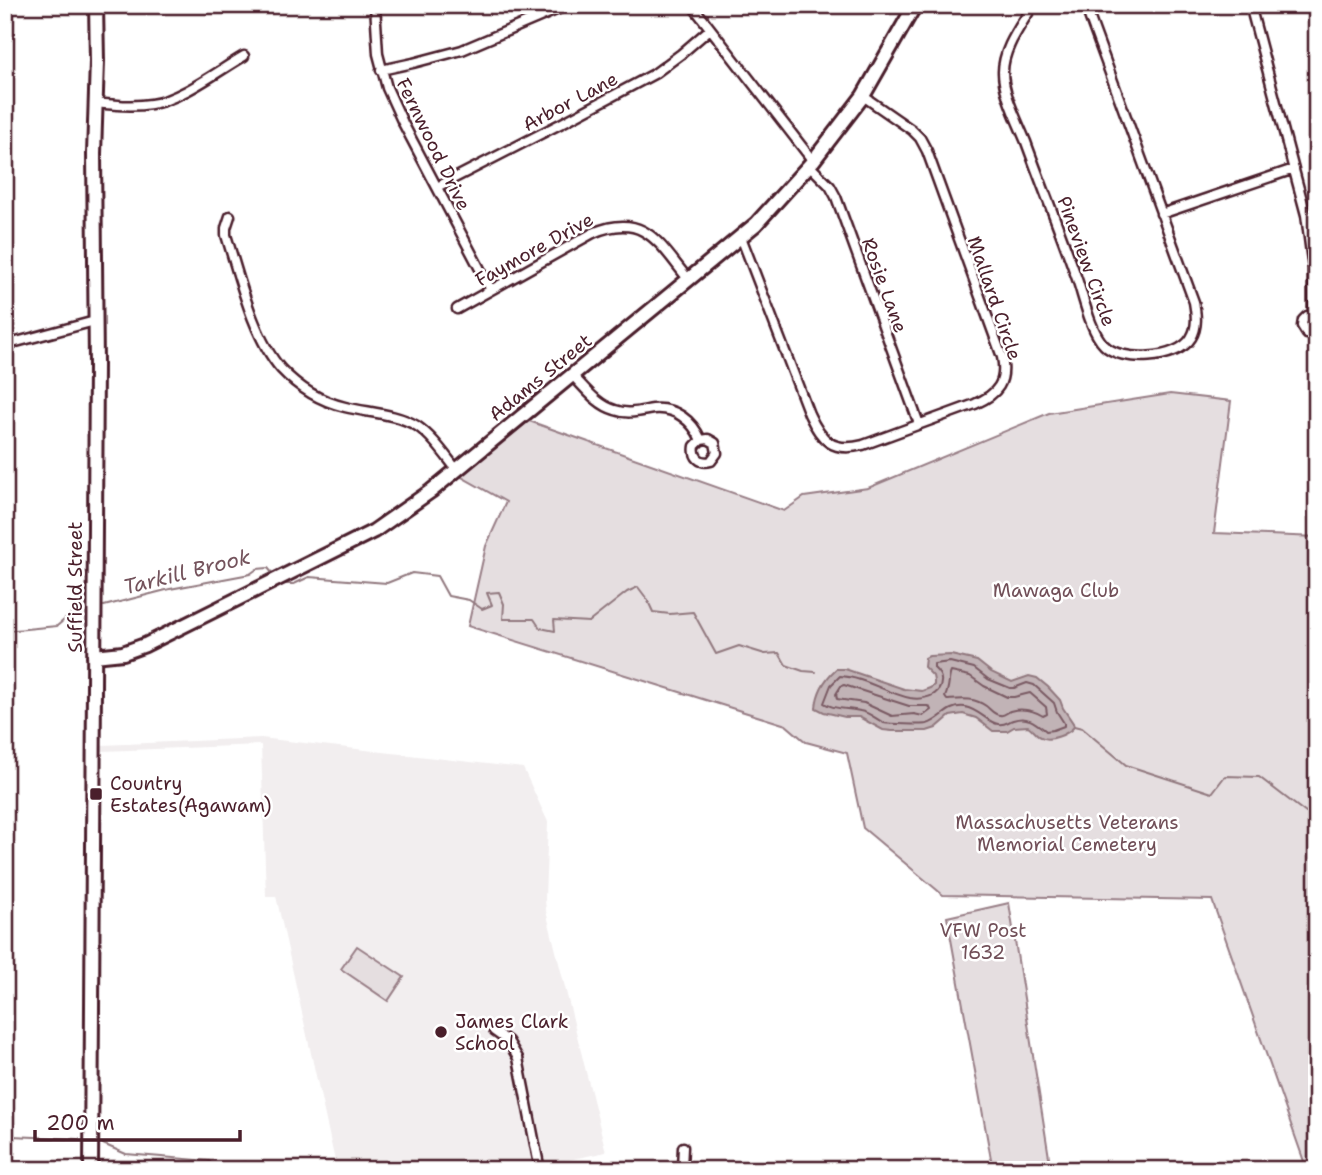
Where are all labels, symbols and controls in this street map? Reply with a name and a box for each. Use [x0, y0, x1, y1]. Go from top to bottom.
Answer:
street label: Arbor Lane [518, 66, 622, 137]
street label: Fernwood Drive [391, 74, 476, 215]
street label: Pineview Circle [1051, 193, 1122, 330]
street label: Faymore Drive [471, 207, 598, 292]
street label: Mallard Circle [962, 233, 1027, 363]
street label: Rosie Lane [856, 234, 913, 336]
street label: Adams Street [484, 328, 597, 427]
street label: Suffield Street [63, 521, 88, 653]
water label: Tarkill Brook [120, 543, 254, 601]
park label: Mawaga Club [993, 578, 1119, 603]
place label: Country Estates(Agawam) [110, 771, 271, 818]
marker: Country Estates(Agawam) [88, 786, 104, 802]
park label: Massachusetts Veterans Memorial Cemetery [955, 810, 1179, 857]
park label: VFW Post 1632 [939, 918, 1027, 965]
place label: James Clark School [455, 1009, 569, 1056]
marker: James Clark School [433, 1024, 449, 1040]
scale bar [35, 1098, 240, 1142]
text: 200 m [46, 1109, 115, 1137]

